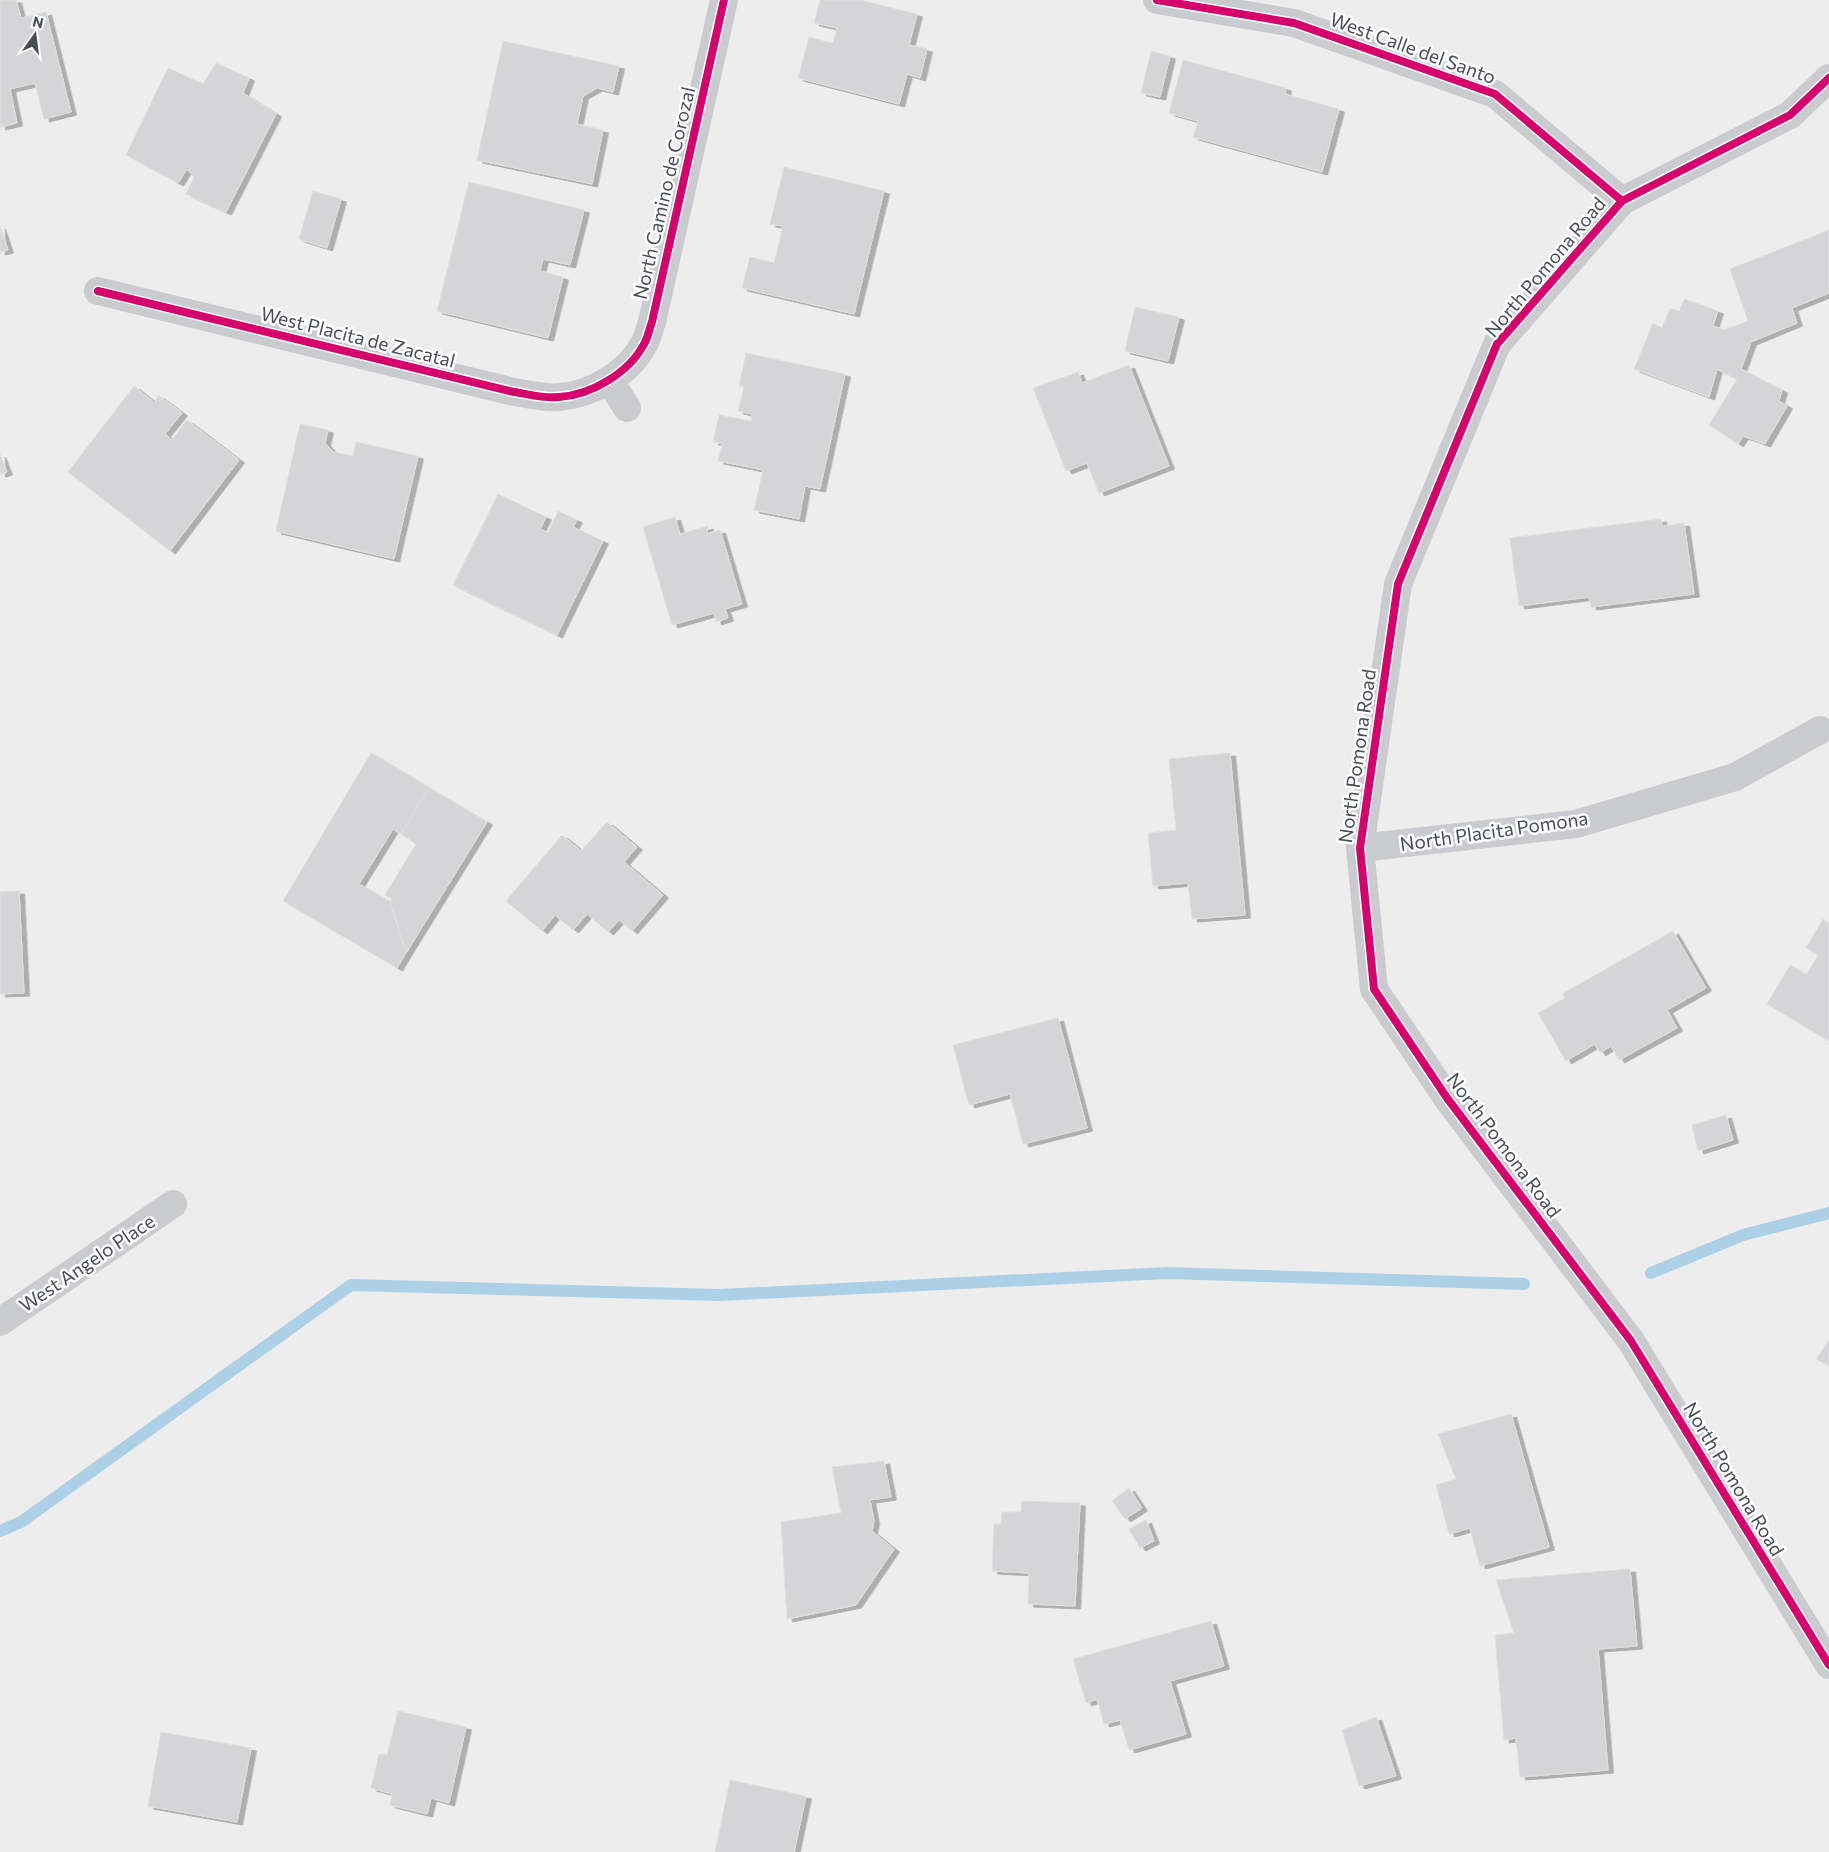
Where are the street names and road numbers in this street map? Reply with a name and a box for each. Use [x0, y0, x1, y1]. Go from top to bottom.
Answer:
street label: West Calle del Santo [1327, 7, 1499, 88]
street label: North Camino de Corozal [628, 84, 699, 302]
street label: North Pomona Road [1479, 192, 1610, 341]
street label: West Placita de Zacatal [258, 301, 458, 372]
street label: North Pomona Road [1333, 668, 1380, 844]
street label: North Placita Pomona [1398, 806, 1589, 855]
street label: North Pomona Road [1442, 1068, 1566, 1222]
street label: West Angelo Place [15, 1209, 159, 1316]
street label: North Pomona Road [1679, 1398, 1789, 1560]

